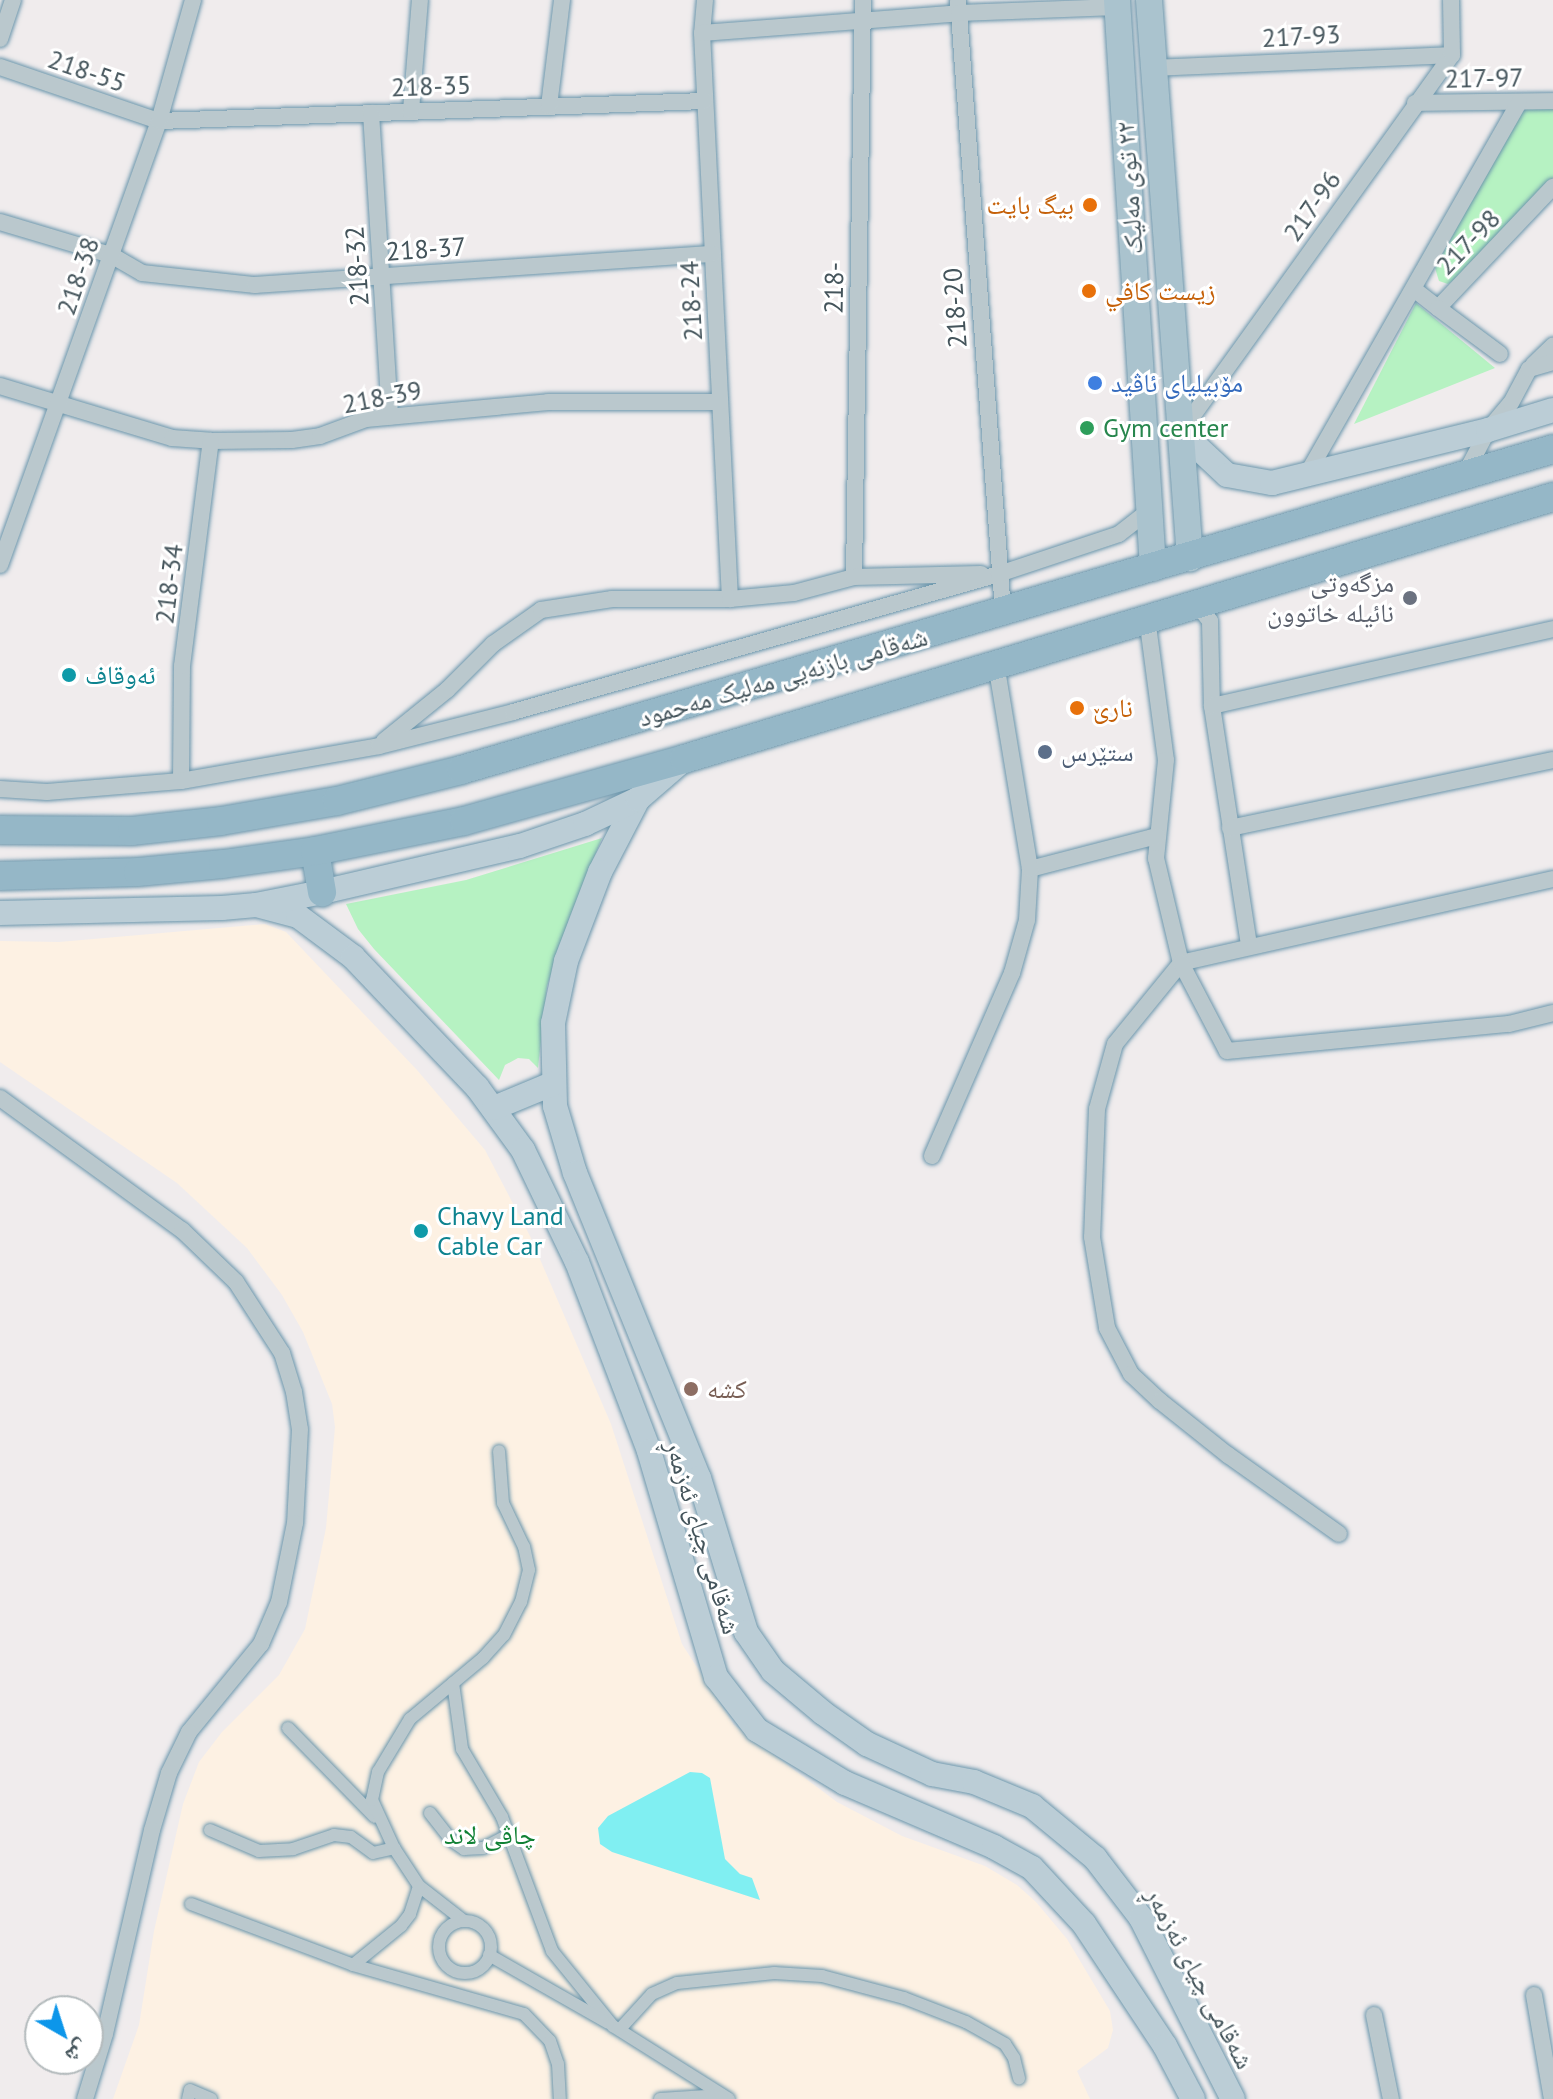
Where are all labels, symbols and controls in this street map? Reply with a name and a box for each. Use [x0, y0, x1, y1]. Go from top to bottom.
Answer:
street label: 217-93 [1261, 18, 1341, 54]
street label: 218-55 [44, 43, 130, 99]
street label: 217-97 [1444, 62, 1524, 94]
street label: 218-35 [390, 69, 472, 103]
street label: ٢٢ توی مەلیک [1109, 121, 1149, 255]
street label: 217-96 [1277, 165, 1347, 247]
place label: بیگ بایت [986, 189, 1074, 221]
marker: بیگ بایت [1081, 196, 1099, 214]
street label: 217-98 [1429, 203, 1507, 281]
street label: 218-32 [339, 225, 375, 307]
street label: 218-37 [385, 231, 467, 267]
street label: 218-38 [50, 233, 106, 319]
street label: 218-24 [673, 260, 709, 342]
street label: 218- [818, 262, 850, 314]
street label: 218-20 [937, 267, 973, 349]
place label: زيست كافي [1105, 275, 1216, 307]
marker: زيست كافي [1080, 282, 1098, 300]
place label: مۆبیلیای ئاڤید [1111, 367, 1243, 399]
street label: 218-39 [340, 374, 424, 420]
marker: مۆبیلیای ئاڤید [1086, 374, 1104, 392]
place label: Gym center [1103, 412, 1228, 444]
marker: Gym center [1078, 419, 1096, 437]
street label: 218-34 [149, 542, 189, 626]
place label: مزگەوتی نائیلە خاتوون [1267, 567, 1394, 628]
marker: مزگەوتی نائیلە خاتوون [1401, 589, 1419, 607]
street label: شەقامی بازنەیی مەلیک مەحمود [635, 621, 931, 733]
place label: ئەوقاف [85, 659, 156, 691]
marker: ئەوقاف [60, 666, 78, 684]
place label: نارێ [1093, 692, 1133, 724]
marker: نارێ [1068, 699, 1086, 717]
place label: ستێرس [1061, 736, 1134, 768]
marker: ستێرس [1036, 743, 1054, 761]
place label: Chavy Land Cable Car [437, 1200, 565, 1262]
marker: Chavy Land Cable Car [412, 1222, 430, 1240]
place label: كشه [707, 1373, 747, 1405]
marker: كشه [682, 1380, 700, 1398]
street label: شەقامی چیای ئەزمەڕ [659, 1436, 747, 1638]
park label: چاڤی لاند [444, 1819, 536, 1851]
street label: شەقامی چیای ئەزمەڕ [1139, 1882, 1261, 2074]
north arrow [24, 1995, 104, 2075]
text: ش [60, 2034, 96, 2070]

